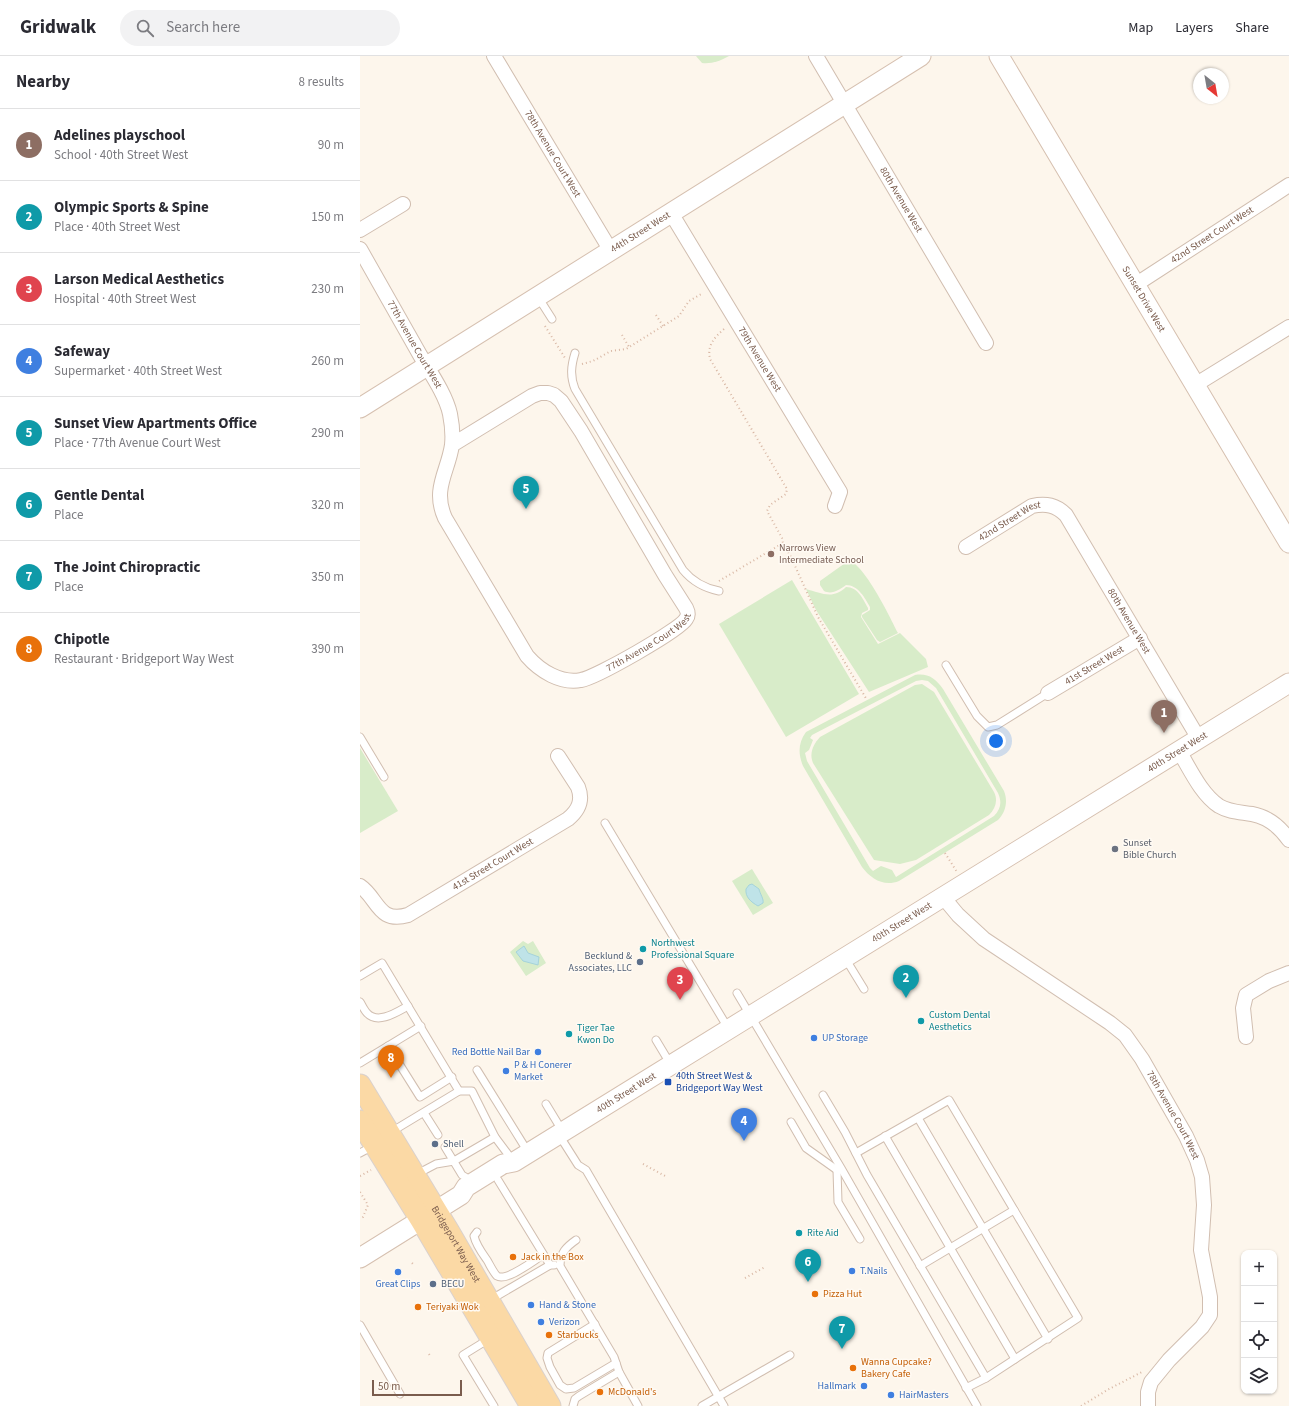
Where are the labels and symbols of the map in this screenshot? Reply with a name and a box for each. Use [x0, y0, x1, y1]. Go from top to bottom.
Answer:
north arrow [1193, 68, 1229, 104]
street label: 78th Avenue Court West [521, 108, 585, 200]
street label: 80th Avenue West [876, 164, 926, 236]
street label: 42nd Street Court West [1168, 203, 1257, 267]
street label: 44th Street West [608, 208, 673, 256]
street label: Sunset Drive West [1119, 263, 1169, 335]
street label: 77th Avenue Court West [384, 298, 446, 392]
street label: 79th Avenue West [734, 324, 785, 395]
pin: 5 [513, 476, 539, 509]
street label: 42nd Street West [976, 498, 1042, 545]
place label: Narrows View Intermediate School [779, 541, 864, 567]
marker: Narrows View Intermediate School [766, 549, 776, 559]
street label: 80th Avenue West [1104, 586, 1154, 657]
street label: 77th Avenue Court West [604, 612, 695, 675]
street label: 41st Street West [1062, 642, 1127, 688]
pin: 1 [1151, 700, 1177, 733]
street label: 40th Street West [1145, 728, 1210, 776]
your location [986, 731, 1006, 751]
street label: 41st Street Court West [450, 834, 536, 894]
place label: Sunset Bible Church [1123, 836, 1176, 862]
marker: Sunset Bible Church [1110, 844, 1120, 854]
street label: 40th Street West [869, 898, 935, 946]
place label: Northwest Professional Square [651, 936, 734, 962]
marker: Northwest Professional Square [638, 944, 648, 954]
place label: Becklund & Associates, LLC [569, 949, 632, 975]
marker: Becklund & Associates, LLC [635, 957, 645, 967]
pin: 2 [893, 965, 919, 998]
pin: 3 [667, 967, 693, 1000]
place label: Custom Dental Aesthetics [929, 1008, 991, 1034]
marker: Custom Dental Aesthetics [916, 1016, 926, 1026]
place label: Tiger Tae Kwon Do [577, 1021, 615, 1047]
marker: Tiger Tae Kwon Do [564, 1029, 574, 1039]
place label: UP Storage [822, 1031, 868, 1045]
marker: UP Storage [809, 1033, 819, 1043]
pin: 8 [378, 1045, 404, 1078]
place label: Red Bottle Nail Bar [452, 1045, 531, 1059]
marker: Red Bottle Nail Bar [533, 1047, 543, 1057]
place label: P & H Conerer Market [514, 1058, 572, 1084]
marker: P & H Conerer Market [501, 1066, 511, 1076]
street label: 78th Avenue Court West [1143, 1068, 1203, 1162]
street label: 40th Street West [593, 1069, 659, 1117]
place label: 40th Street West & Bridgeport Way West [676, 1069, 763, 1095]
marker: 40th Street West & Bridgeport Way West [663, 1077, 673, 1087]
pin: 4 [731, 1108, 757, 1141]
place label: Shell [443, 1137, 464, 1151]
marker: Shell [430, 1139, 440, 1149]
street label: Bridgeport Way West [428, 1203, 484, 1286]
place label: Rite Aid [807, 1226, 839, 1240]
marker: Rite Aid [794, 1228, 804, 1238]
pin: 6 [795, 1249, 821, 1282]
place label: Jack in the Box [521, 1250, 584, 1264]
marker: Jack in the Box [508, 1252, 518, 1262]
place label: T.Nails [860, 1264, 888, 1278]
marker: T.Nails [847, 1266, 857, 1276]
marker: Great Clips [393, 1267, 403, 1277]
place label: Great Clips [375, 1277, 421, 1291]
place label: BECU [441, 1277, 464, 1291]
marker: BECU [428, 1279, 438, 1289]
place label: Pizza Hut [823, 1287, 862, 1301]
marker: Pizza Hut [810, 1289, 820, 1299]
place label: Hand & Stone [539, 1298, 596, 1312]
place label: Teriyaki Wok [426, 1300, 479, 1314]
marker: Hand & Stone [526, 1300, 536, 1310]
marker: Teriyaki Wok [413, 1302, 423, 1312]
place label: Verizon [549, 1315, 580, 1329]
pin: 7 [829, 1316, 855, 1349]
marker: Verizon [536, 1317, 546, 1327]
place label: Starbucks [557, 1328, 598, 1342]
marker: Starbucks [544, 1330, 554, 1340]
place label: Wanna Cupcake? Bakery Cafe [861, 1355, 932, 1381]
marker: Wanna Cupcake? Bakery Cafe [848, 1363, 858, 1373]
scale bar [372, 1378, 462, 1397]
place label: Hallmark [818, 1379, 856, 1393]
marker: Hallmark [859, 1381, 869, 1391]
place label: McDonald's [608, 1385, 657, 1399]
marker: McDonald's [595, 1387, 605, 1397]
place label: HairMasters [899, 1388, 949, 1402]
marker: HairMasters [886, 1390, 896, 1400]

